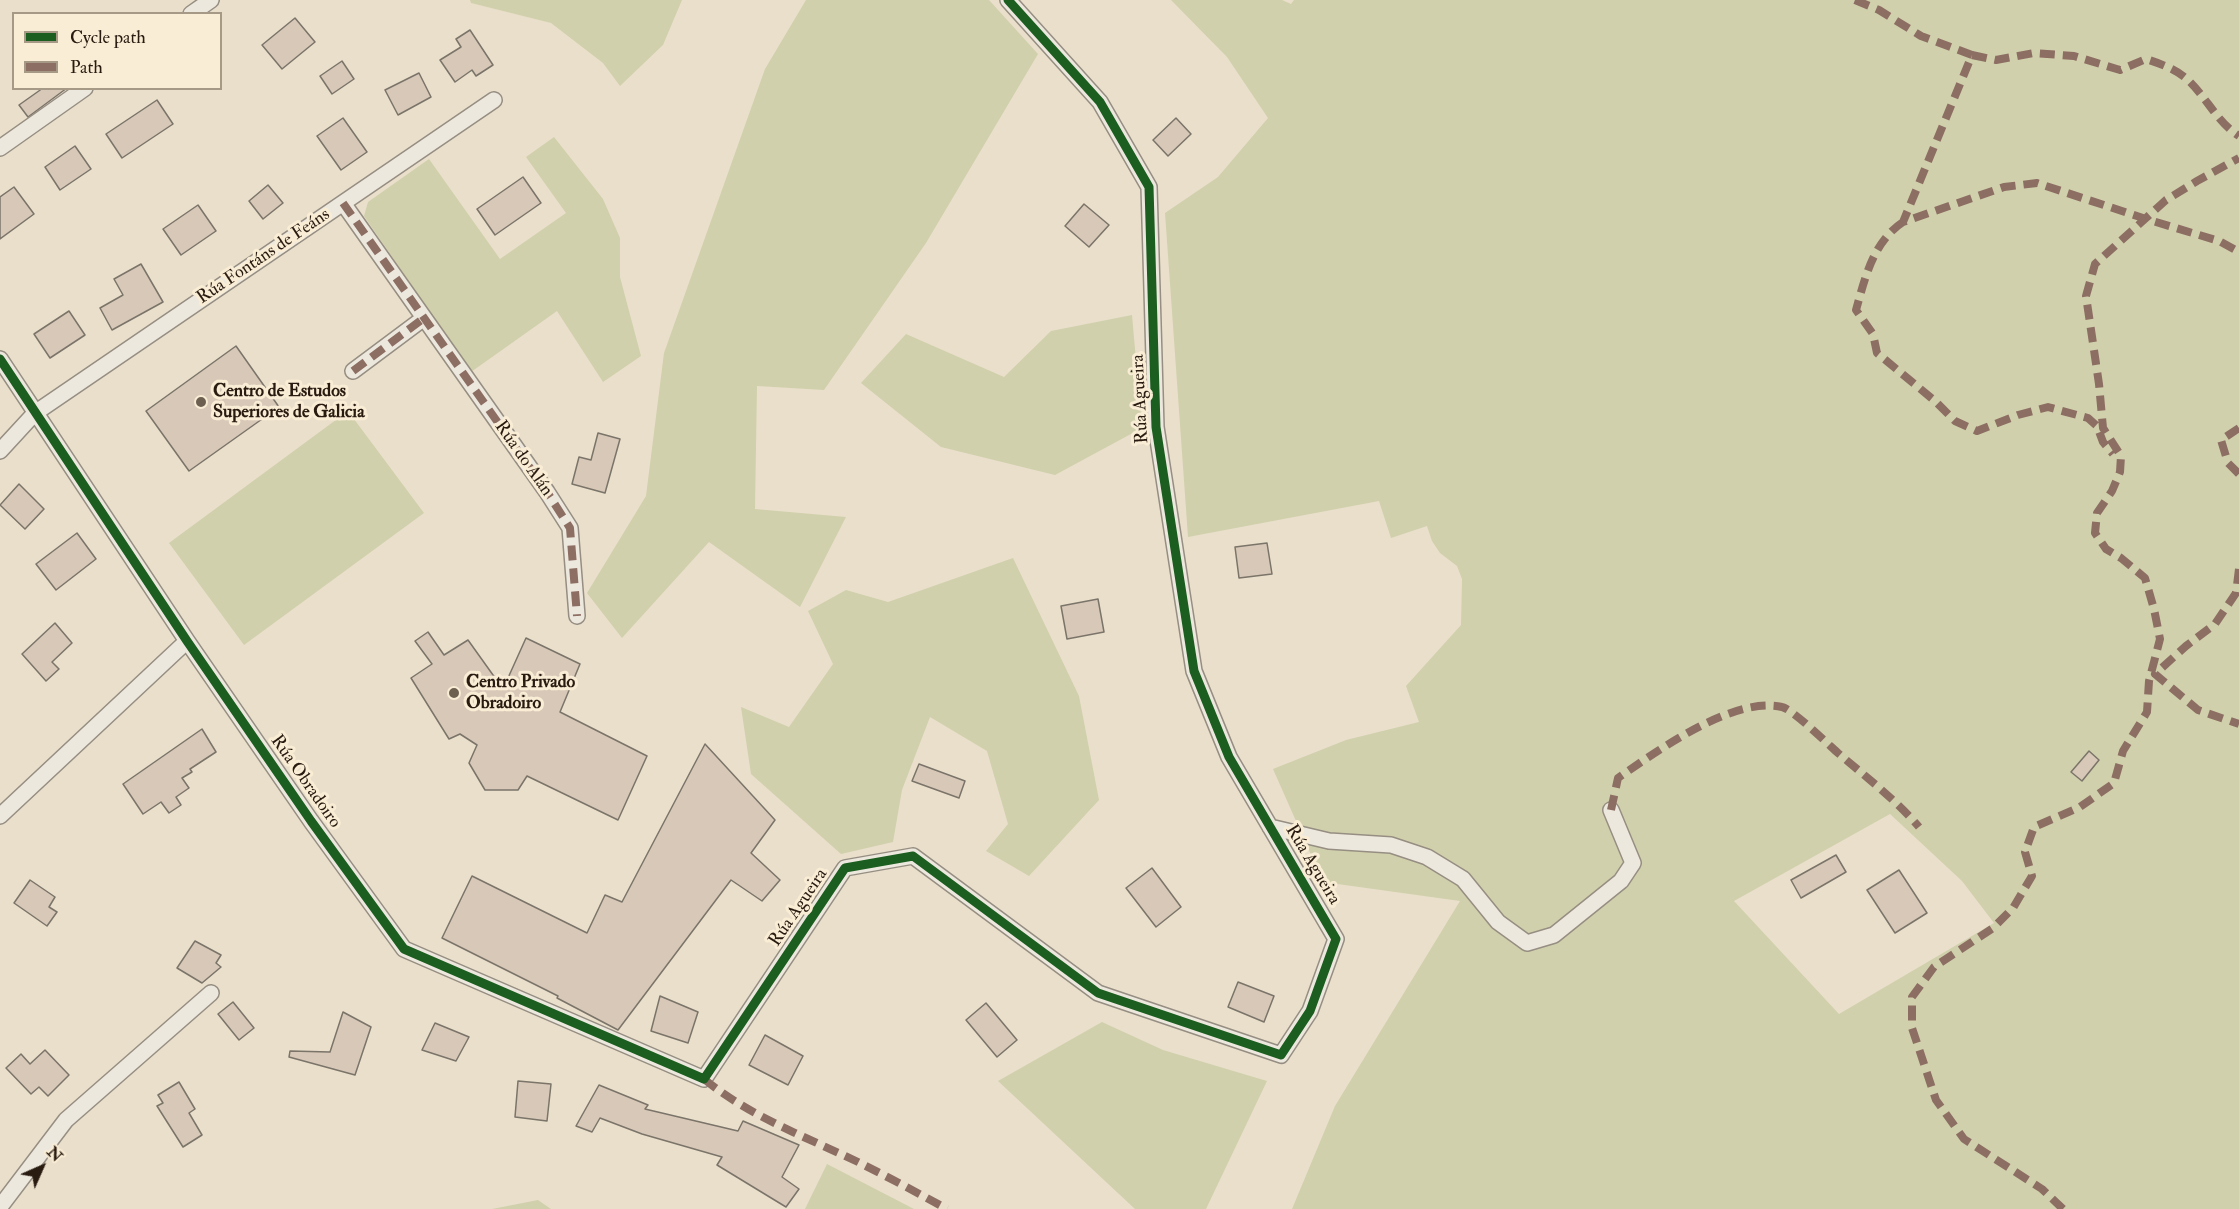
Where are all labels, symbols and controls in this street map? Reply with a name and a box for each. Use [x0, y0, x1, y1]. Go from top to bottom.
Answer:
legend [12, 12, 222, 90]
text: Cycle path [70, 26, 146, 49]
text: Path [70, 56, 103, 79]
street label: Rúa Fontáns de Feáns [193, 204, 335, 310]
street label: Rúa Agueira [1128, 354, 1154, 444]
place label: Centro de Estudos Superiores de Galicia [213, 381, 365, 424]
marker: Centro de Estudos Superiores de Galicia [194, 395, 208, 409]
street label: Rúa do Alán [489, 417, 557, 501]
place label: Centro Privado Obradoiro [466, 672, 575, 714]
marker: Centro Privado Obradoiro [447, 686, 461, 700]
street label: Rúa Obradoiro [265, 731, 345, 833]
street label: Rúa Agueira [1280, 821, 1344, 909]
street label: Rúa Agueira [765, 865, 833, 951]
north arrow [12, 1137, 72, 1197]
text: N [43, 1142, 67, 1166]

